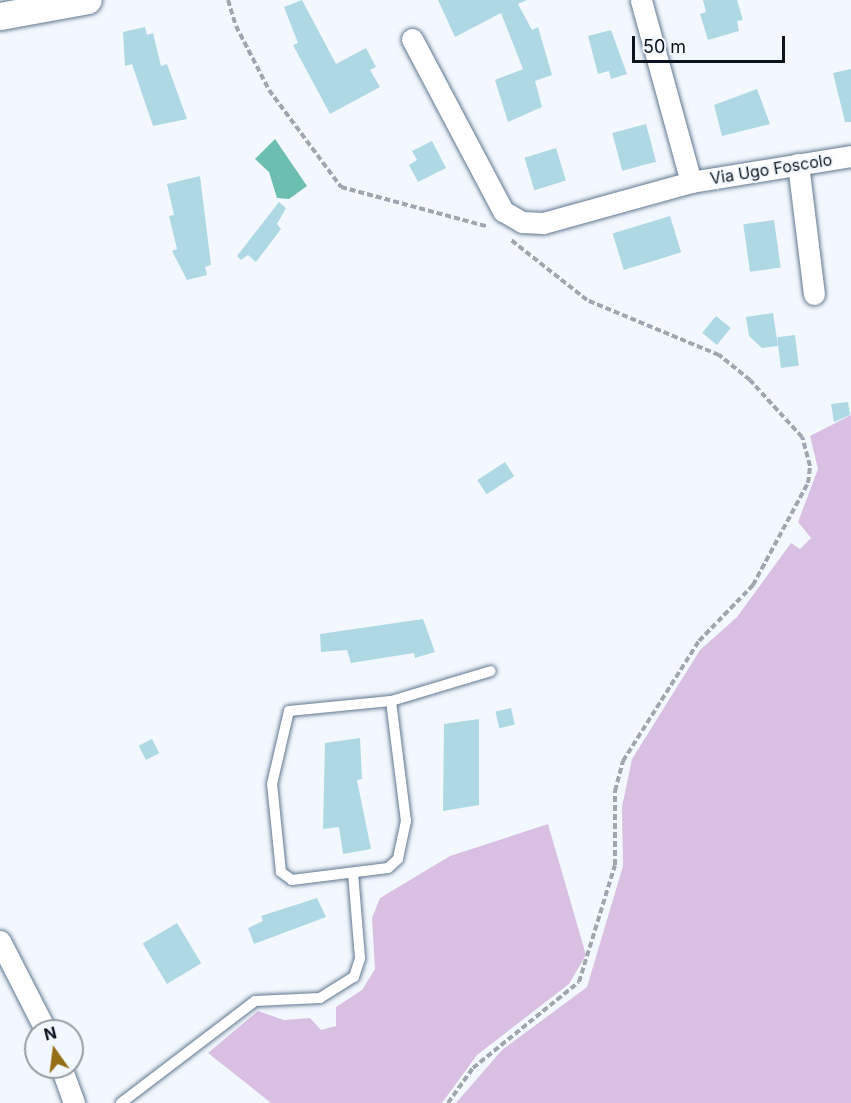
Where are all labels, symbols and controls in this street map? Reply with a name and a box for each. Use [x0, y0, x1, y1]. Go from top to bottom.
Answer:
scale bar [635, 24, 788, 62]
text: 50 m [643, 36, 686, 57]
street label: Via Ugo Foscolo [709, 150, 833, 188]
north arrow [24, 1019, 84, 1079]
text: N [42, 1022, 58, 1045]

